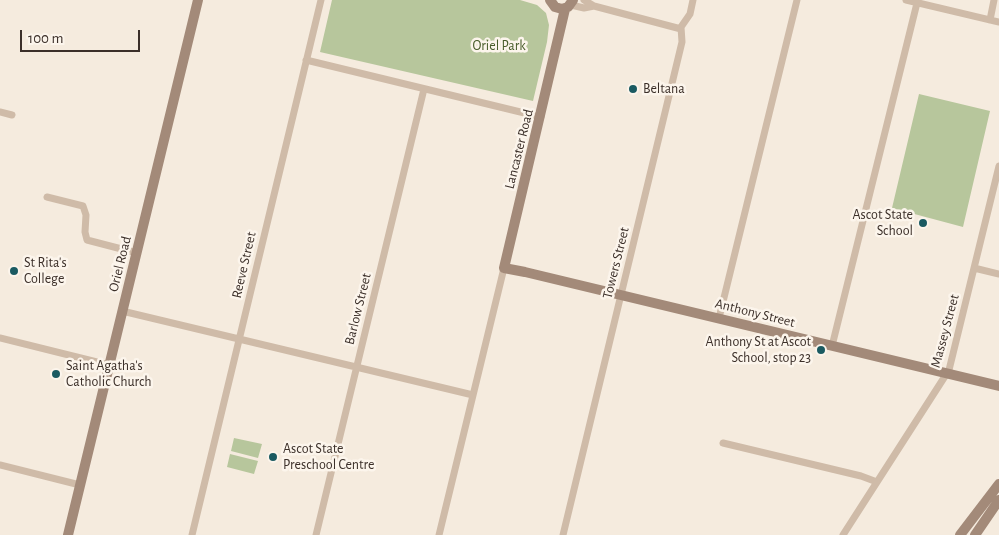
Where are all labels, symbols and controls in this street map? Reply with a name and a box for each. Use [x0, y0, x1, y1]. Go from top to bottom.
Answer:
scale bar [22, 20, 142, 52]
text: 100 m [28, 31, 63, 46]
park label: Oriel Park [472, 38, 526, 54]
place label: Beltana [643, 81, 685, 97]
marker: Beltana [627, 83, 639, 95]
street label: Lancaster Road [501, 107, 537, 191]
place label: Ascot State School [852, 207, 913, 240]
marker: Ascot State School [917, 217, 929, 229]
street label: Towers Street [599, 225, 633, 301]
street label: Reeve Street [228, 230, 260, 300]
street label: Oriel Road [105, 234, 135, 294]
place label: St Rita's College [24, 255, 67, 288]
marker: St Rita's College [8, 265, 20, 277]
street label: Barlow Street [341, 271, 375, 347]
street label: Massey Street [927, 292, 963, 370]
street label: Anthony Street [713, 295, 797, 331]
place label: Anthony St at Ascot School, stop 23 [705, 334, 811, 367]
marker: Anthony St at Ascot School, stop 23 [815, 344, 827, 356]
place label: Saint Agatha's Catholic Church [66, 358, 152, 391]
marker: Saint Agatha's Catholic Church [50, 368, 62, 380]
place label: Ascot State Preschool Centre [283, 441, 375, 474]
marker: Ascot State Preschool Centre [267, 451, 279, 463]

